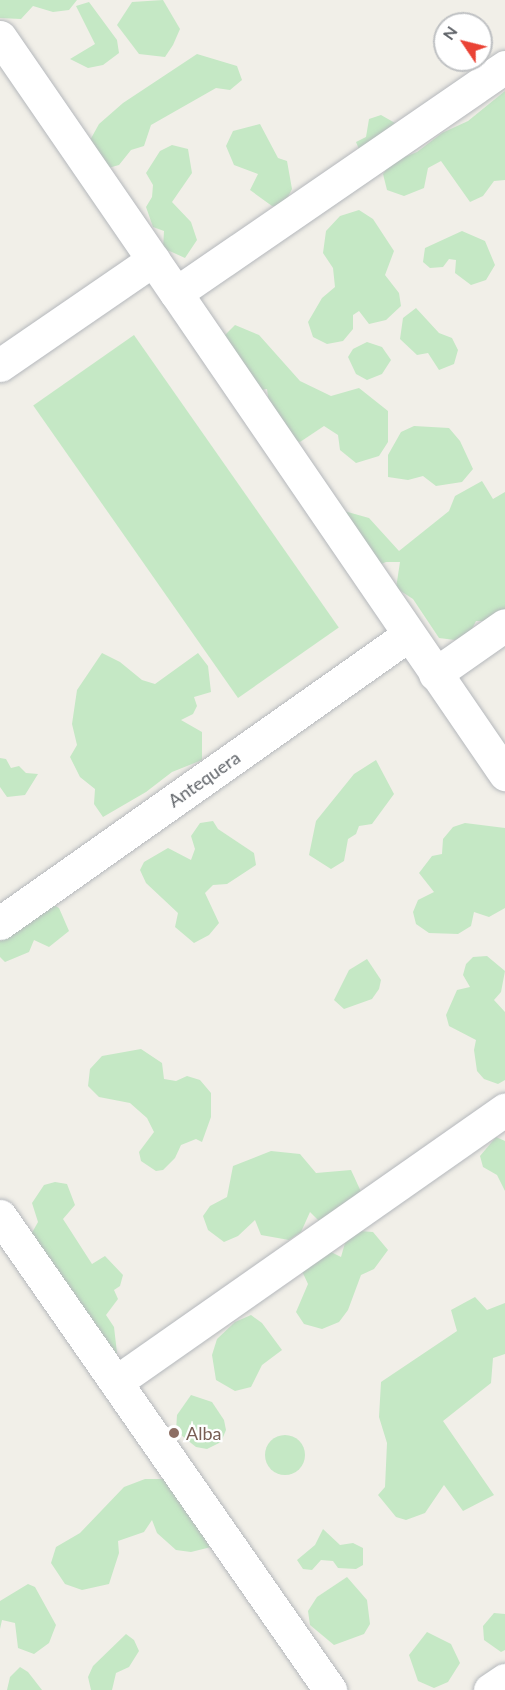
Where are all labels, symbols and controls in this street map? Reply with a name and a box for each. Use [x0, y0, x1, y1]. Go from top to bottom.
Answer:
north arrow [433, 12, 493, 72]
text: N [438, 22, 461, 43]
street label: Antequera [164, 746, 244, 812]
place label: Alba [186, 1422, 221, 1444]
marker: Alba [167, 1426, 181, 1440]

